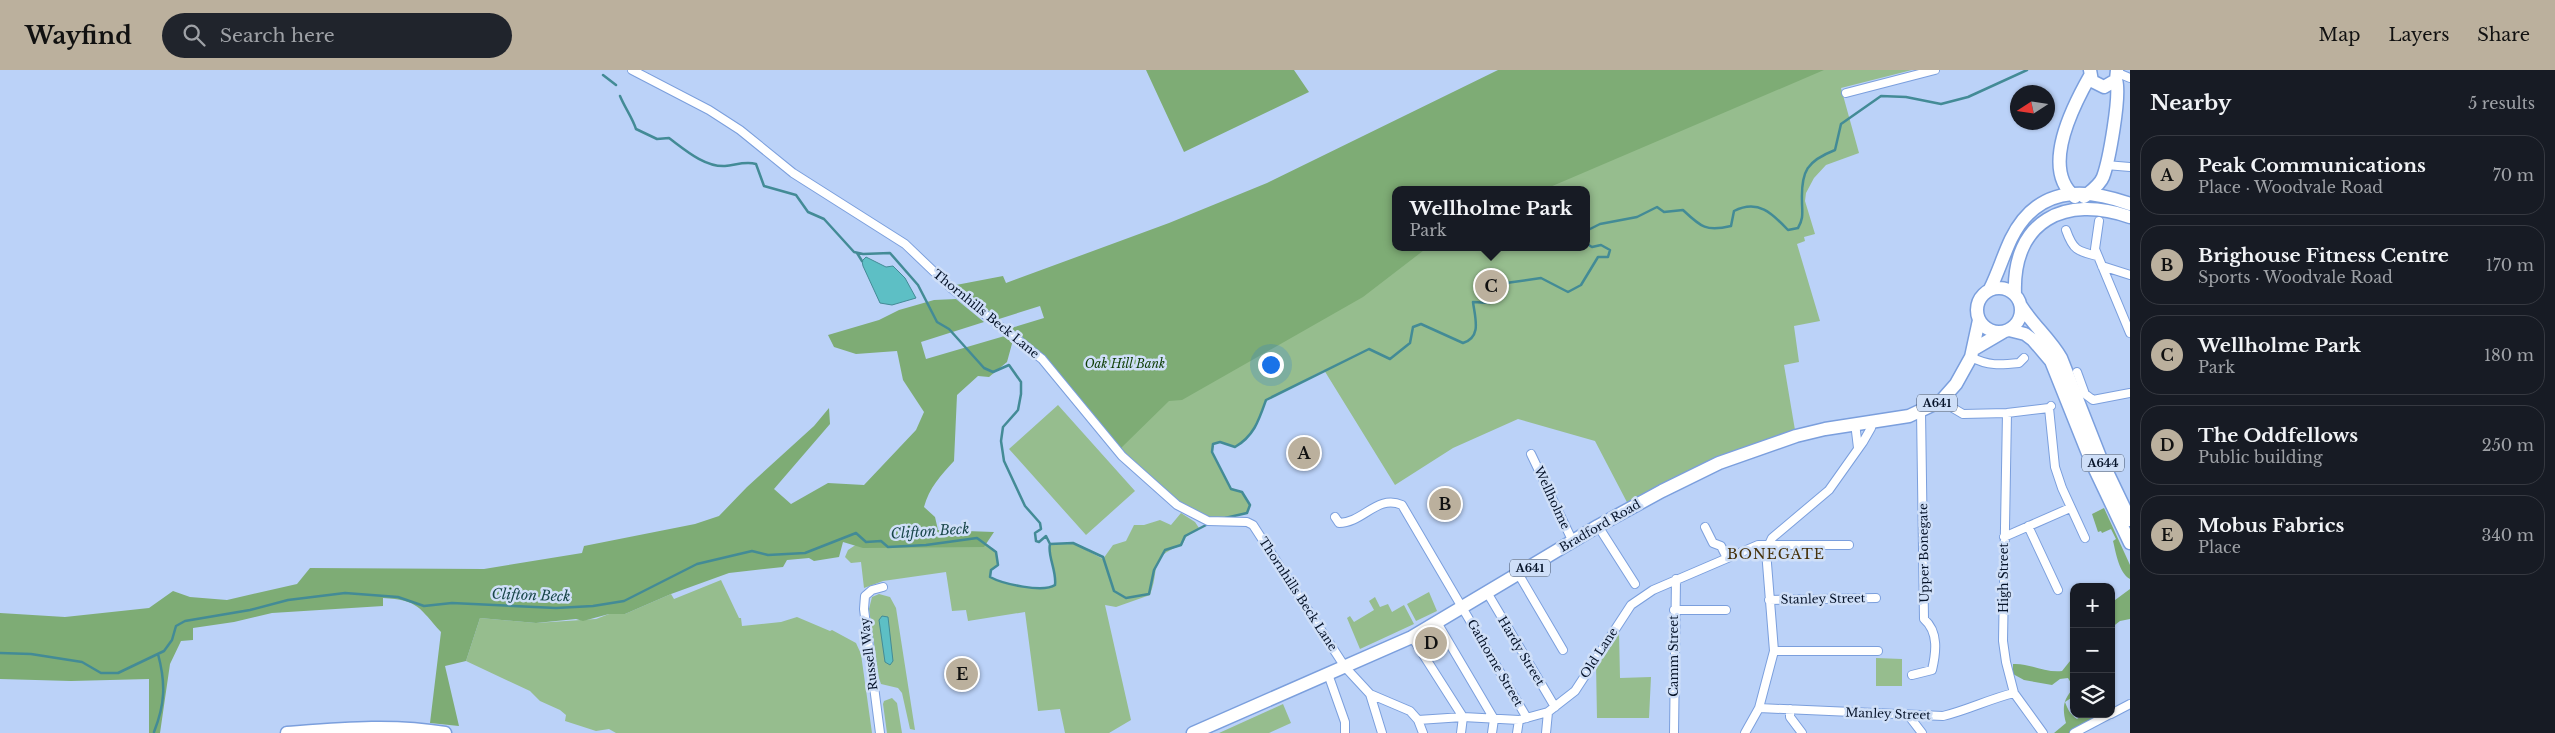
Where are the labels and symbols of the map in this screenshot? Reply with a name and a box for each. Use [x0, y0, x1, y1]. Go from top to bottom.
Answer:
north arrow [2010, 85, 2055, 130]
street label: Thornhills Beck Lane [930, 266, 1043, 361]
pin: C [1475, 267, 1507, 305]
your location [1258, 352, 1284, 378]
park label: Oak Hill Bank [1085, 356, 1165, 371]
road number: A641 [1917, 394, 1957, 412]
pin: A [1288, 434, 1320, 472]
road number: A644 [2082, 454, 2124, 472]
street label: Wellholme [1531, 463, 1574, 532]
pin: B [1429, 485, 1461, 523]
street label: Bradford Road [1556, 496, 1643, 555]
street label: Upper Bonegate [1915, 503, 1932, 603]
water label: Clifton Beck [890, 519, 970, 543]
street label: Thornhills Beck Lane [1256, 534, 1341, 653]
street label: High Street [1996, 542, 2011, 613]
district label: BONEGATE [1727, 545, 1825, 563]
road number: A641 [1510, 559, 1550, 576]
water label: Clifton Beck [491, 585, 571, 605]
street label: Stanley Street [1781, 590, 1866, 607]
street label: Hardy Street [1495, 613, 1548, 689]
street label: Camm Street [1666, 615, 1681, 697]
street label: Russell Way [857, 617, 880, 691]
street label: Gathorne Street [1464, 617, 1527, 709]
pin: D [1415, 624, 1447, 662]
street label: Old Lane [1577, 625, 1621, 681]
pin: E [946, 655, 978, 693]
street label: Manley Street [1845, 705, 1931, 723]

